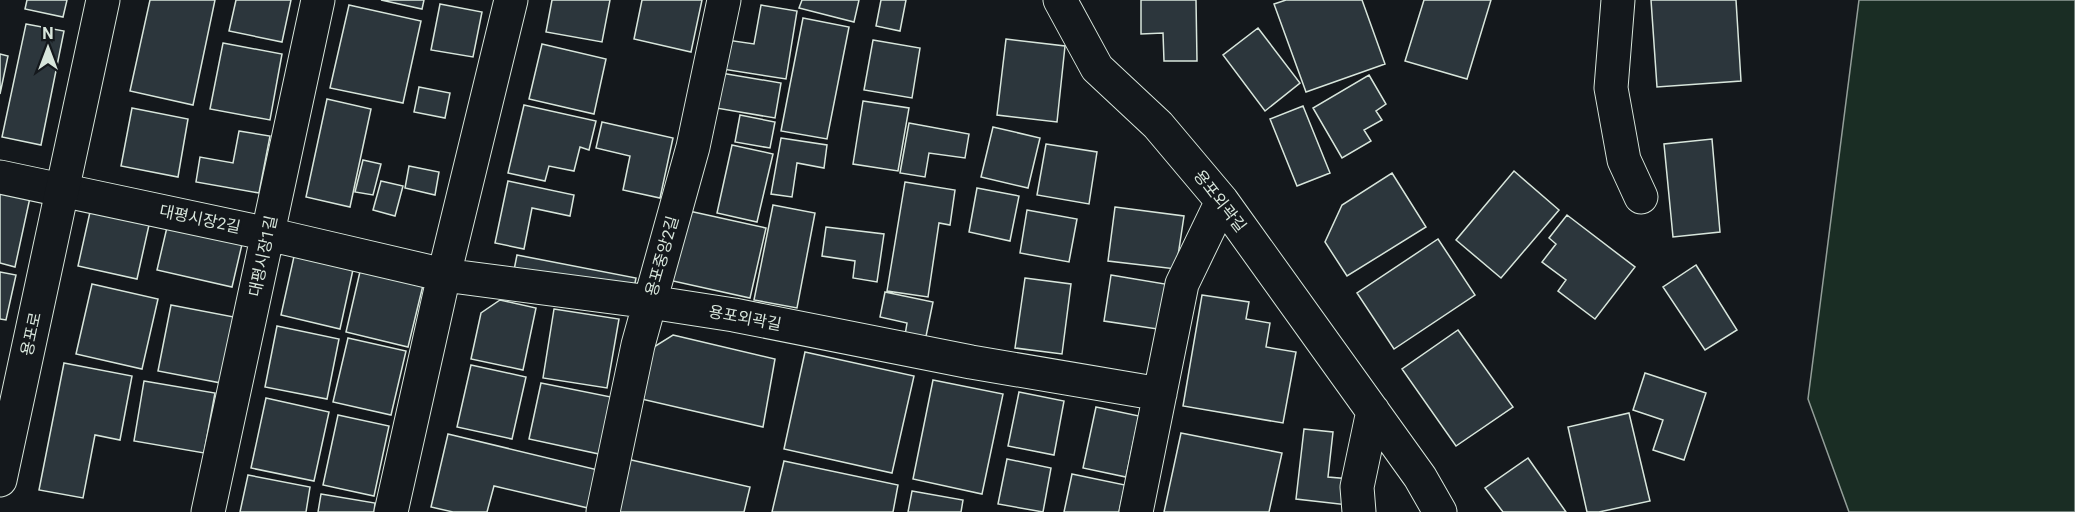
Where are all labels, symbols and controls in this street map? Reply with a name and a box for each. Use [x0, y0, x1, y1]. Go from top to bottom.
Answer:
north arrow [18, 18, 78, 78]
text: N [42, 24, 54, 43]
street label: 용포외곽길 [1190, 166, 1250, 236]
street label: 대평시장2길 [158, 201, 242, 237]
street label: 대평시장1길 [245, 214, 281, 298]
street label: 용포중앙2길 [641, 214, 683, 298]
street label: 용포외곽길 [707, 302, 783, 334]
street label: 용포로 [17, 310, 45, 358]

